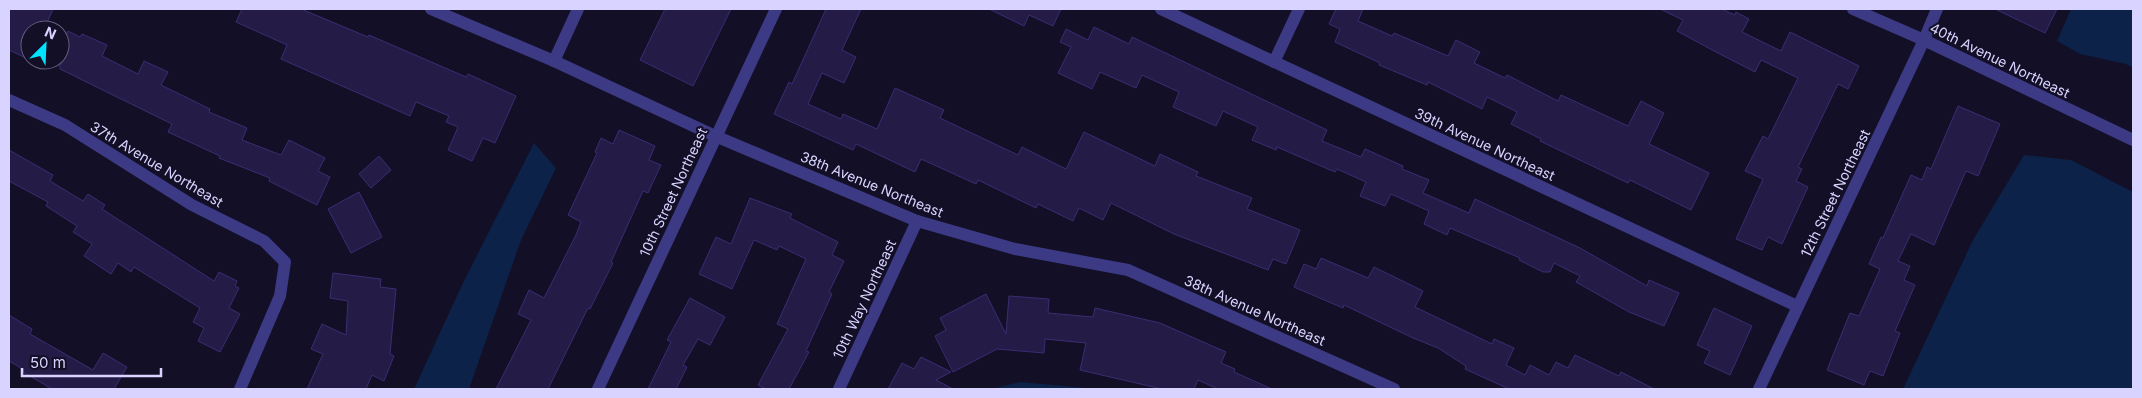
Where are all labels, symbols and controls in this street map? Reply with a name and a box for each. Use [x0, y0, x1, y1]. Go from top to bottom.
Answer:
street label: 40th Avenue Northeast [1927, 19, 2073, 101]
north arrow [20, 20, 70, 70]
text: N [42, 23, 59, 43]
street label: 39th Avenue Northeast [1412, 104, 1558, 184]
street label: 37th Avenue Northeast [88, 118, 227, 211]
street label: 10th Street Northeast [636, 124, 711, 259]
street label: 12th Street Northeast [1797, 126, 1873, 260]
street label: 38th Avenue Northeast [798, 148, 946, 221]
street label: 10th Way Northeast [829, 236, 899, 361]
street label: 38th Avenue Northeast [1182, 271, 1329, 349]
scale bar [22, 346, 161, 378]
text: 50 m [30, 353, 66, 372]

